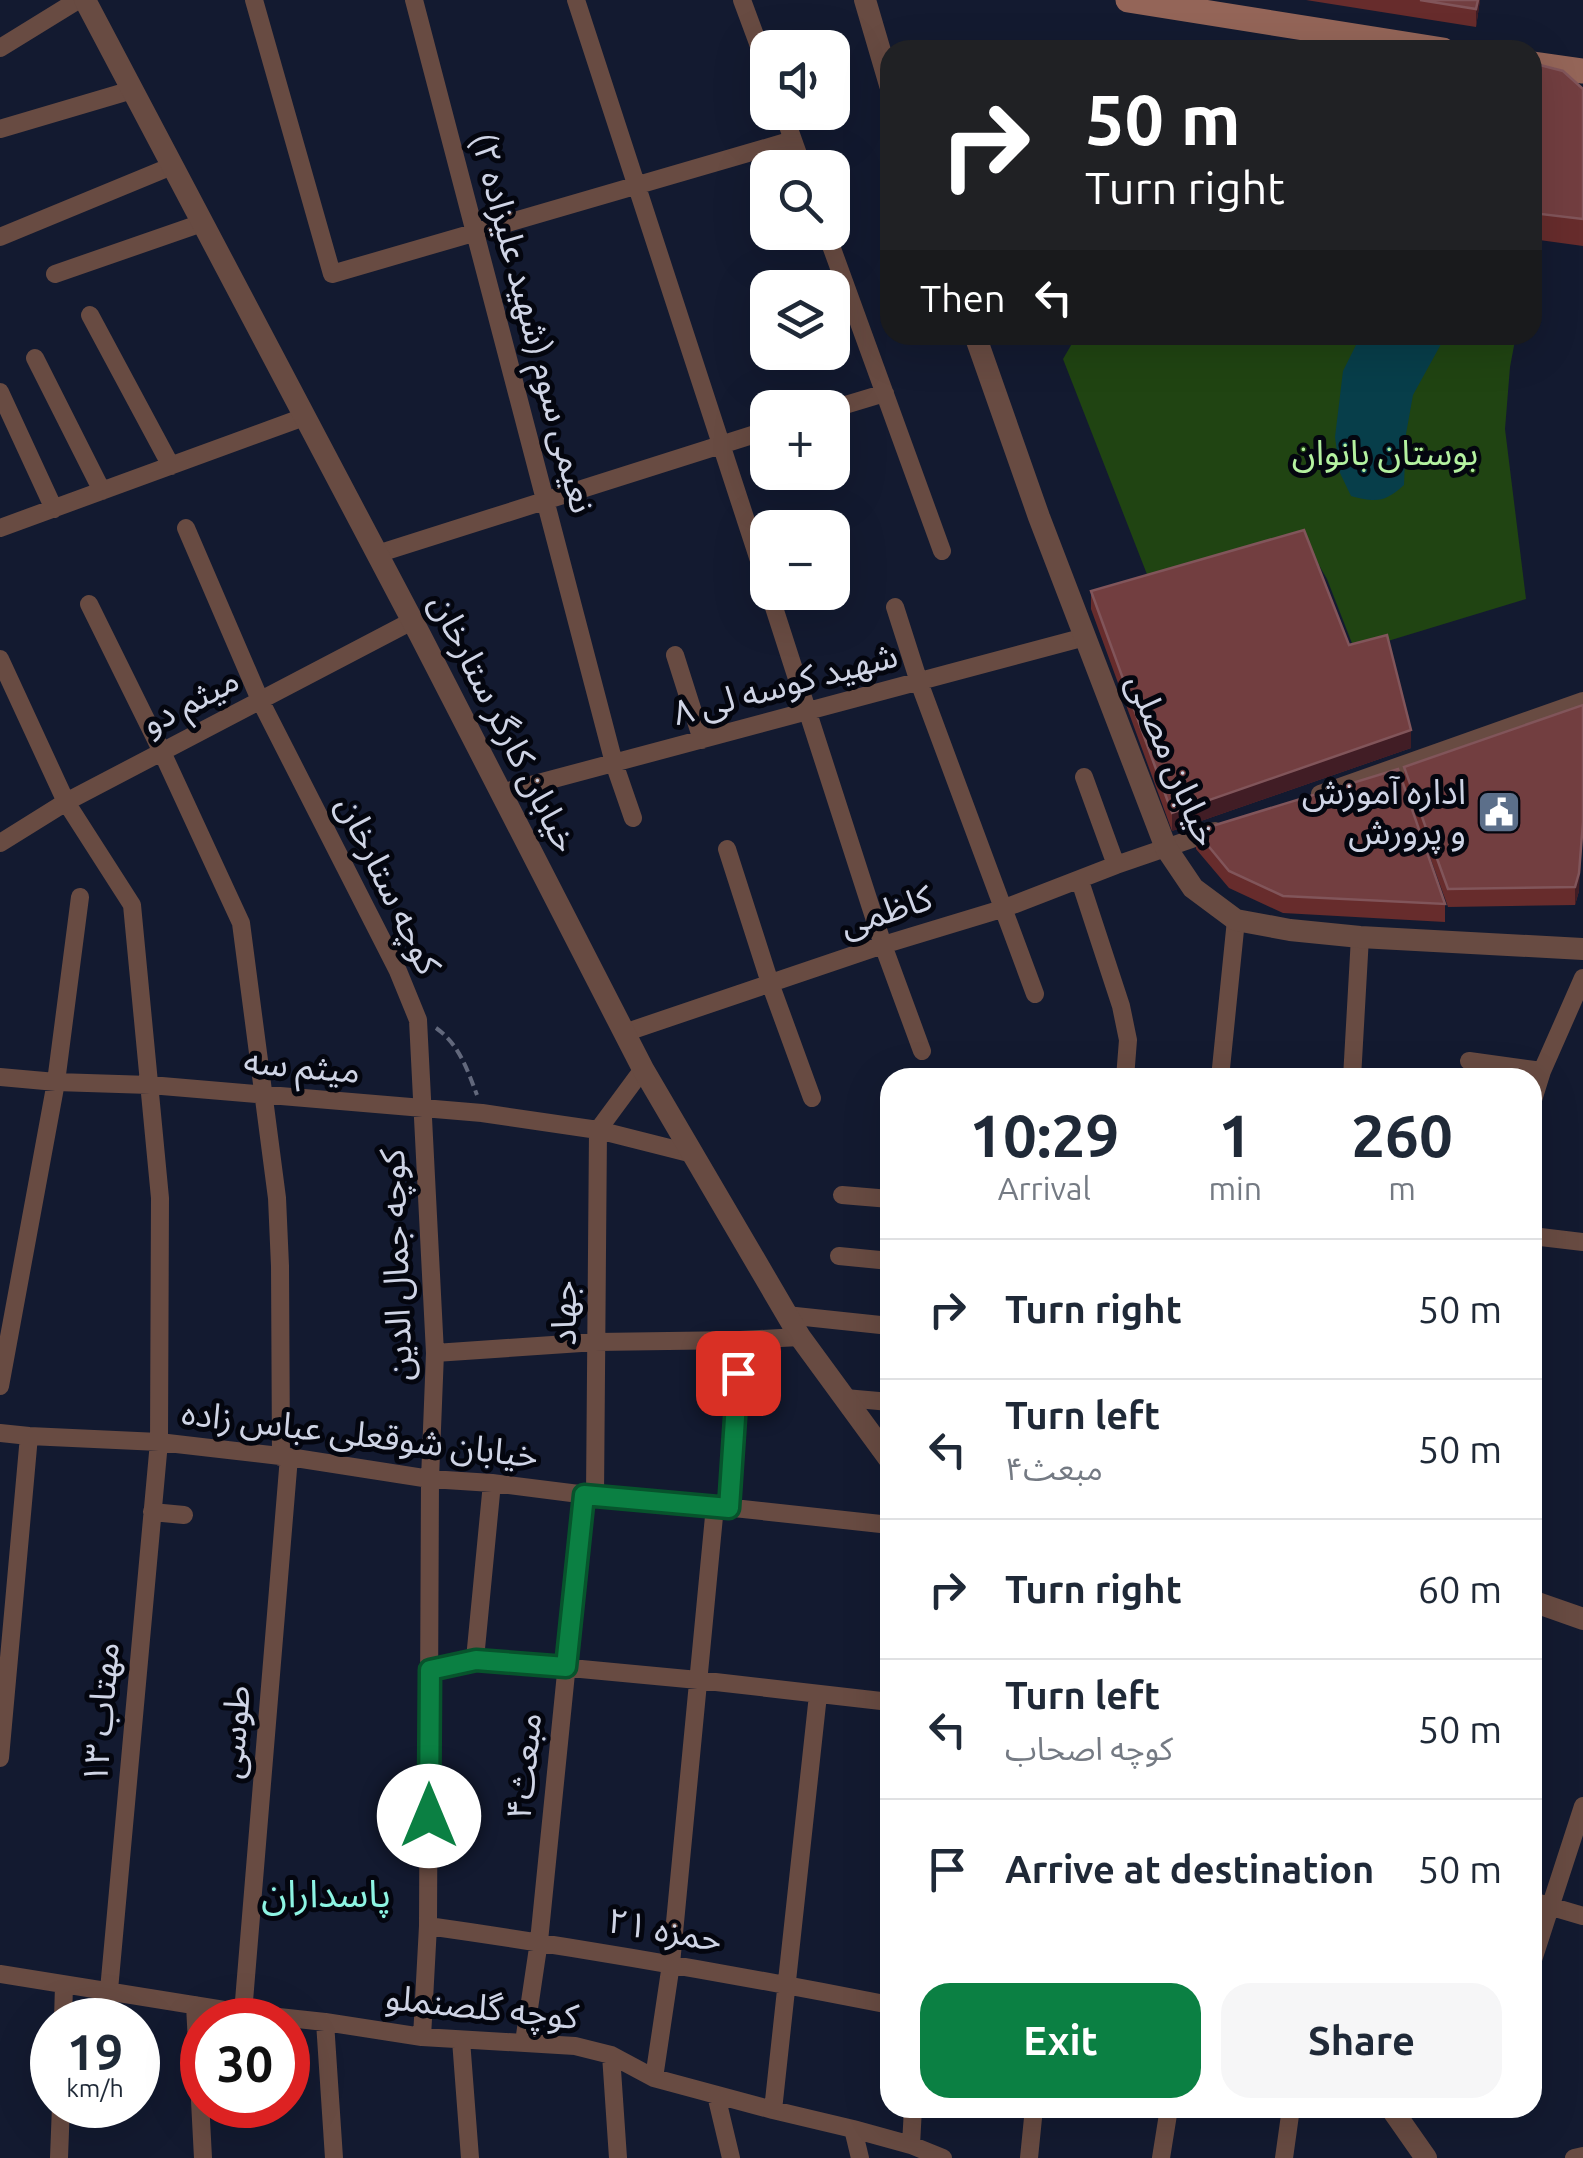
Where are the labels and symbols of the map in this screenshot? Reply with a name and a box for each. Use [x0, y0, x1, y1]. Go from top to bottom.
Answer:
street label: نعیمی سوم (شهید علیزاده ۲) [457, 128, 604, 519]
park label: بوستان بانوان [1292, 432, 1478, 473]
street label: خیابان کارگر ستارخان [421, 587, 587, 859]
street label: شهید کوسه لی ۸ [668, 634, 902, 733]
street label: میثم دو [134, 658, 249, 749]
street label: خیابان مصلی [1119, 667, 1228, 852]
place label: اداره آموزش و پرورش [1302, 771, 1466, 854]
street label: کوچه ستارخان [327, 789, 451, 982]
public building icon: اداره آموزش و پرورش [1476, 789, 1522, 835]
street label: کاظمی [835, 876, 938, 945]
street label: میثم سه [242, 1040, 362, 1098]
street label: کوچه جمال الدین [371, 1148, 422, 1382]
street label: جهاد [543, 1280, 583, 1346]
pin [696, 1331, 781, 1416]
street label: خیابان شوقعلی عباس زاده [179, 1391, 541, 1477]
street label: مهتاب ۱۳ [74, 1640, 127, 1786]
street label: طوسی [209, 1684, 258, 1780]
street label: مبعث۴ [498, 1711, 549, 1821]
position arrow [377, 1764, 481, 1868]
district label: پاسداران [261, 1872, 391, 1918]
street label: حمزه ۲۱ [605, 1899, 726, 1960]
street label: کوچه گلصنملو [383, 1976, 581, 2039]
speed limit sign: 30 [180, 1998, 310, 2128]

